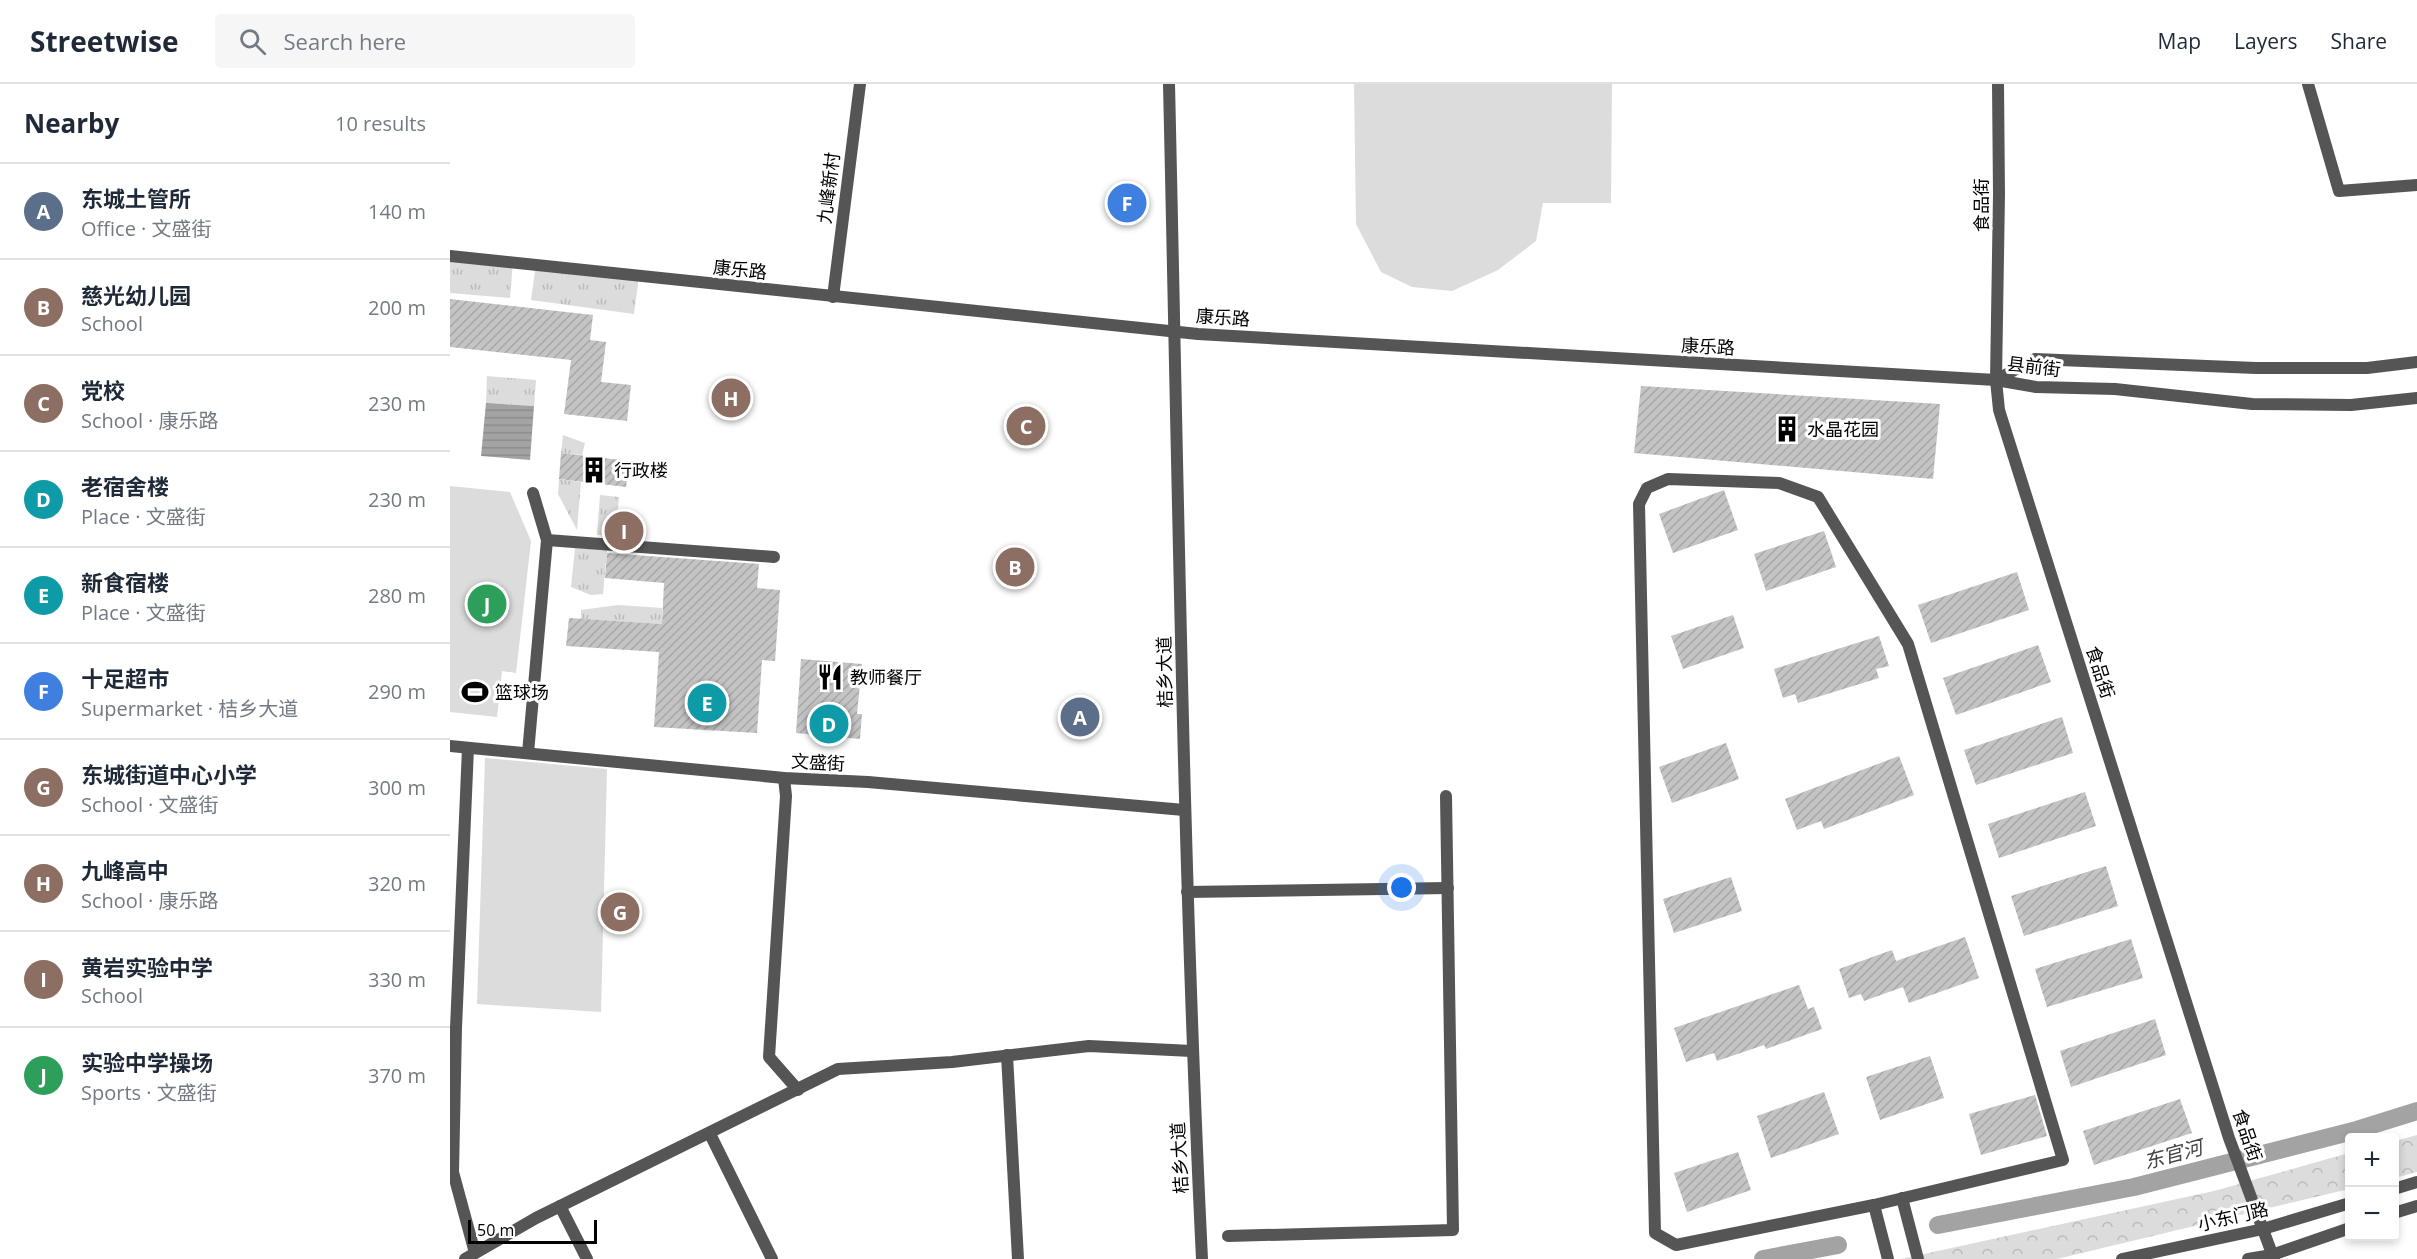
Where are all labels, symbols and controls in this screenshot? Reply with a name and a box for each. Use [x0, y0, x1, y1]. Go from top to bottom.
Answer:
search box [215, 14, 635, 68]
text: Streetwise [30, 22, 179, 60]
icon: search [236, 25, 269, 58]
text: Search here [284, 26, 406, 56]
text: Map [2158, 27, 2201, 55]
text: Layers [2234, 27, 2298, 55]
text: Share [2331, 27, 2387, 55]
text: Nearby [24, 105, 119, 141]
text: 10 results [335, 110, 426, 137]
street label: 九峰新村 [812, 151, 844, 225]
street label: 食品街 [1969, 178, 1993, 232]
pin: F [1108, 180, 1146, 226]
text: 东城土管所 [81, 183, 191, 213]
text: A [37, 198, 50, 225]
text: 140 m [368, 198, 426, 225]
text: Office · 文盛街 [81, 215, 212, 242]
street label: 康乐路 [712, 254, 768, 284]
text: 慈光幼儿园 [81, 280, 191, 310]
text: B [37, 294, 50, 321]
text: 200 m [368, 294, 426, 321]
street label: 康乐路 [1195, 303, 1251, 331]
text: School [81, 310, 143, 337]
street label: 康乐路 [1680, 333, 1736, 359]
street label: 县前街 [2006, 351, 2062, 381]
text: 党校 [81, 375, 125, 405]
pin: H [712, 376, 750, 420]
text: C [37, 390, 50, 417]
text: 230 m [368, 390, 426, 417]
pin: C [1006, 404, 1046, 448]
text: School · 康乐路 [81, 407, 219, 434]
building icon: 水晶花园 [1772, 414, 1802, 444]
place label: 水晶花园 [1807, 417, 1879, 441]
building icon: 行政楼 [579, 455, 609, 485]
place label: 行政楼 [614, 458, 668, 482]
text: 老宿舍楼 [81, 471, 169, 501]
text: D [36, 486, 51, 513]
text: 230 m [368, 486, 426, 513]
text: Place · 文盛街 [81, 503, 206, 530]
pin: I [604, 508, 644, 554]
pin: B [996, 544, 1034, 590]
text: 新食宿楼 [81, 567, 169, 597]
text: E [38, 582, 49, 609]
text: 280 m [368, 582, 426, 609]
pin: J [468, 582, 507, 626]
text: Place · 文盛街 [81, 599, 206, 626]
street label: 桔乡大道 [1151, 636, 1177, 708]
street label: 食品街 [2081, 643, 2121, 701]
restaurant icon: 教师餐厅 [815, 662, 845, 692]
text: 十足超市 [81, 663, 169, 693]
place label: 教师餐厅 [850, 665, 922, 689]
sports icon: 篮球场 [460, 677, 490, 707]
text: F [38, 678, 49, 705]
text: 290 m [368, 678, 426, 705]
place label: 篮球场 [495, 680, 549, 704]
pin: E [688, 680, 726, 726]
pin: A [1060, 694, 1100, 740]
text: Supermarket · 桔乡大道 [81, 695, 298, 722]
pin: D [810, 702, 848, 746]
street label: 文盛街 [790, 749, 846, 775]
text: 东城街道中心小学 [81, 759, 257, 789]
text: G [36, 774, 51, 801]
text: 300 m [368, 774, 426, 801]
text: School · 文盛街 [81, 791, 219, 818]
text: 九峰高中 [81, 855, 169, 885]
text: H [36, 870, 51, 897]
text: 320 m [368, 870, 426, 897]
your location [1387, 873, 1416, 902]
text: School · 康乐路 [81, 887, 219, 914]
pin: G [600, 890, 640, 934]
text: 黄岩实验中学 [81, 952, 213, 982]
text: I [40, 966, 47, 993]
text: 330 m [368, 966, 426, 993]
text: School [81, 982, 143, 1009]
text: 实验中学操场 [81, 1047, 213, 1077]
text: J [40, 1062, 47, 1089]
text: 370 m [368, 1062, 426, 1089]
text: Sports · 文盛街 [81, 1079, 217, 1106]
street label: 食品街 [2228, 1106, 2268, 1164]
street label: 桔乡大道 [1165, 1121, 1193, 1195]
water label: 东官河 [2141, 1132, 2209, 1175]
map controls [2345, 1133, 2399, 1241]
button: + [2345, 1133, 2399, 1187]
button: − [2345, 1187, 2399, 1241]
street label: 小东门路 [2195, 1196, 2271, 1236]
scale bar [468, 1217, 597, 1244]
text: 50 m [477, 1219, 514, 1241]

